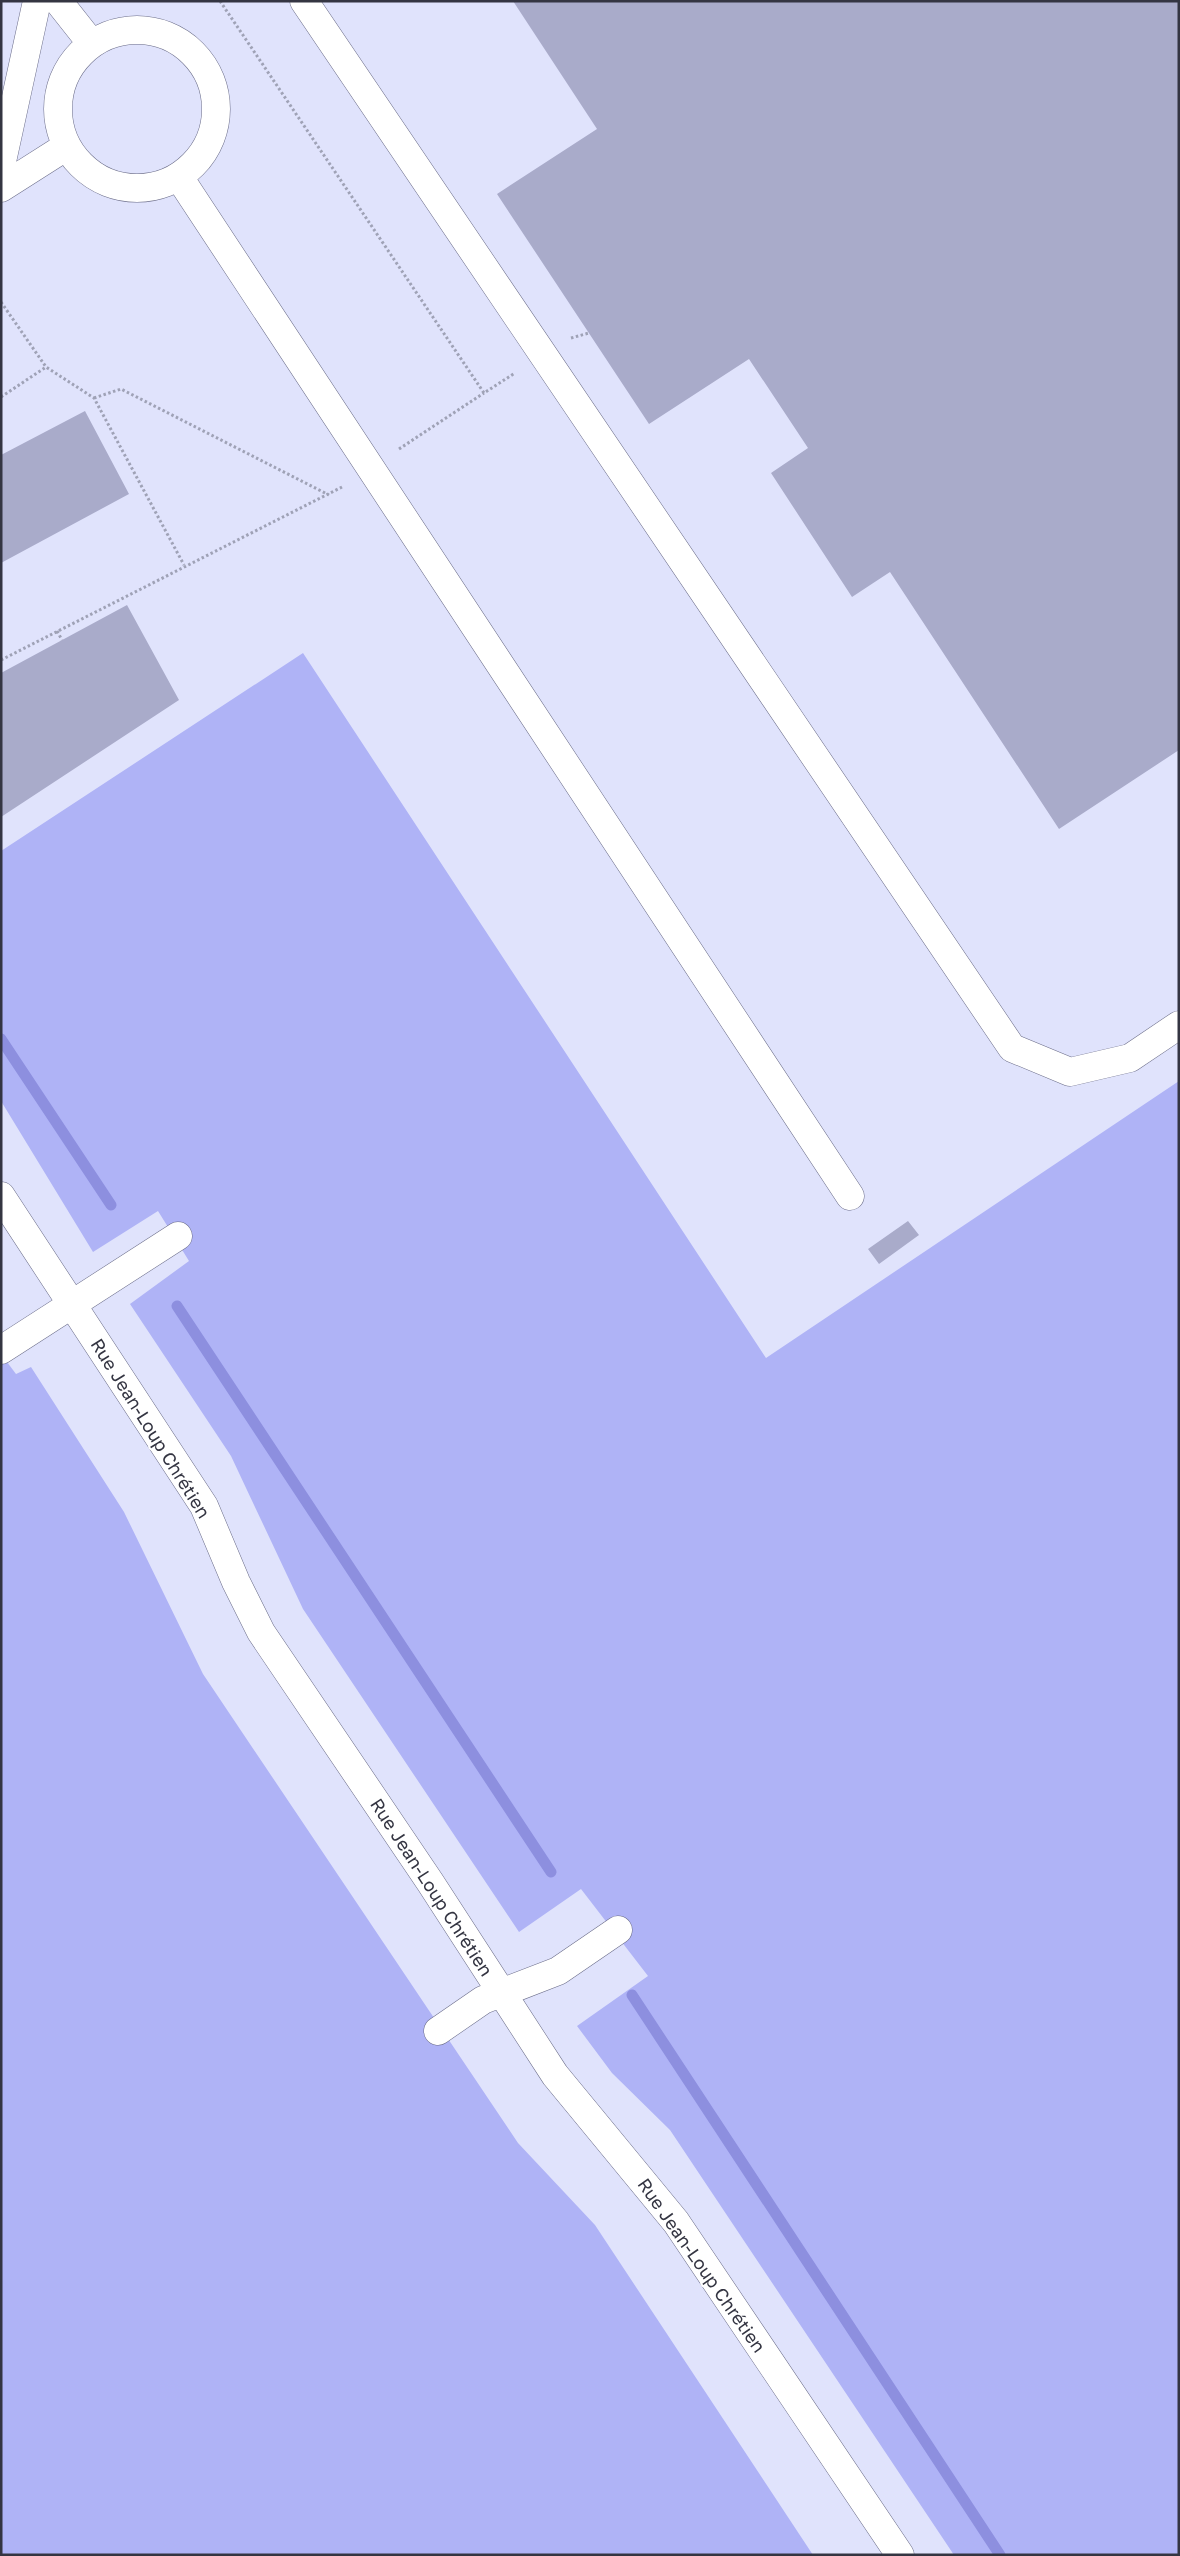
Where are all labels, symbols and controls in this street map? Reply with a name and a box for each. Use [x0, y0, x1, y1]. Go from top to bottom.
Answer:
street label: Rue Jean-Loup Chrétien [87, 1334, 215, 1522]
street label: Rue Jean-Loup Chrétien [366, 1794, 498, 1980]
street label: Rue Jean-Loup Chrétien [633, 2174, 771, 2356]

